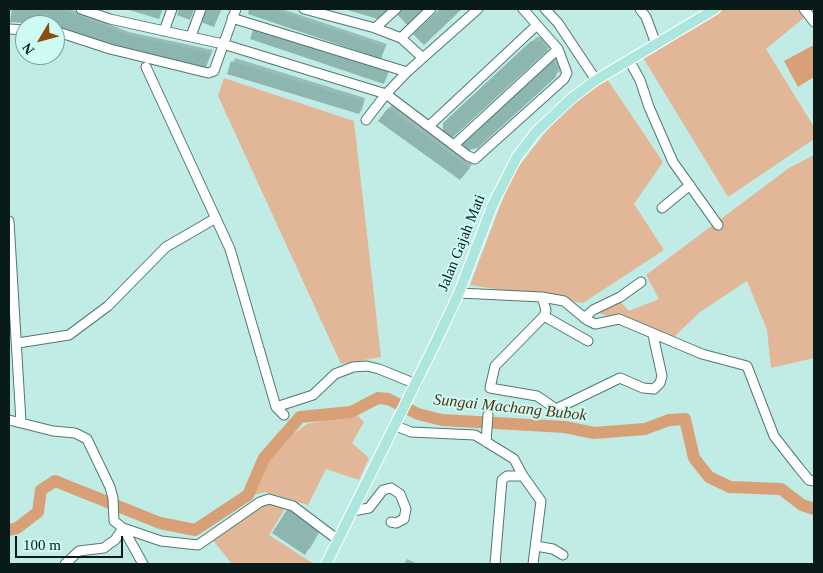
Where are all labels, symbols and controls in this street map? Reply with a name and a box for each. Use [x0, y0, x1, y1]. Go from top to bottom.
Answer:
north arrow [15, 15, 65, 65]
text: N [19, 40, 37, 57]
street label: Jalan Gajah Mati [434, 192, 490, 294]
water label: Sungai Machang Bubok [433, 390, 587, 426]
scale bar [18, 526, 125, 558]
text: 100 m [23, 537, 61, 553]

